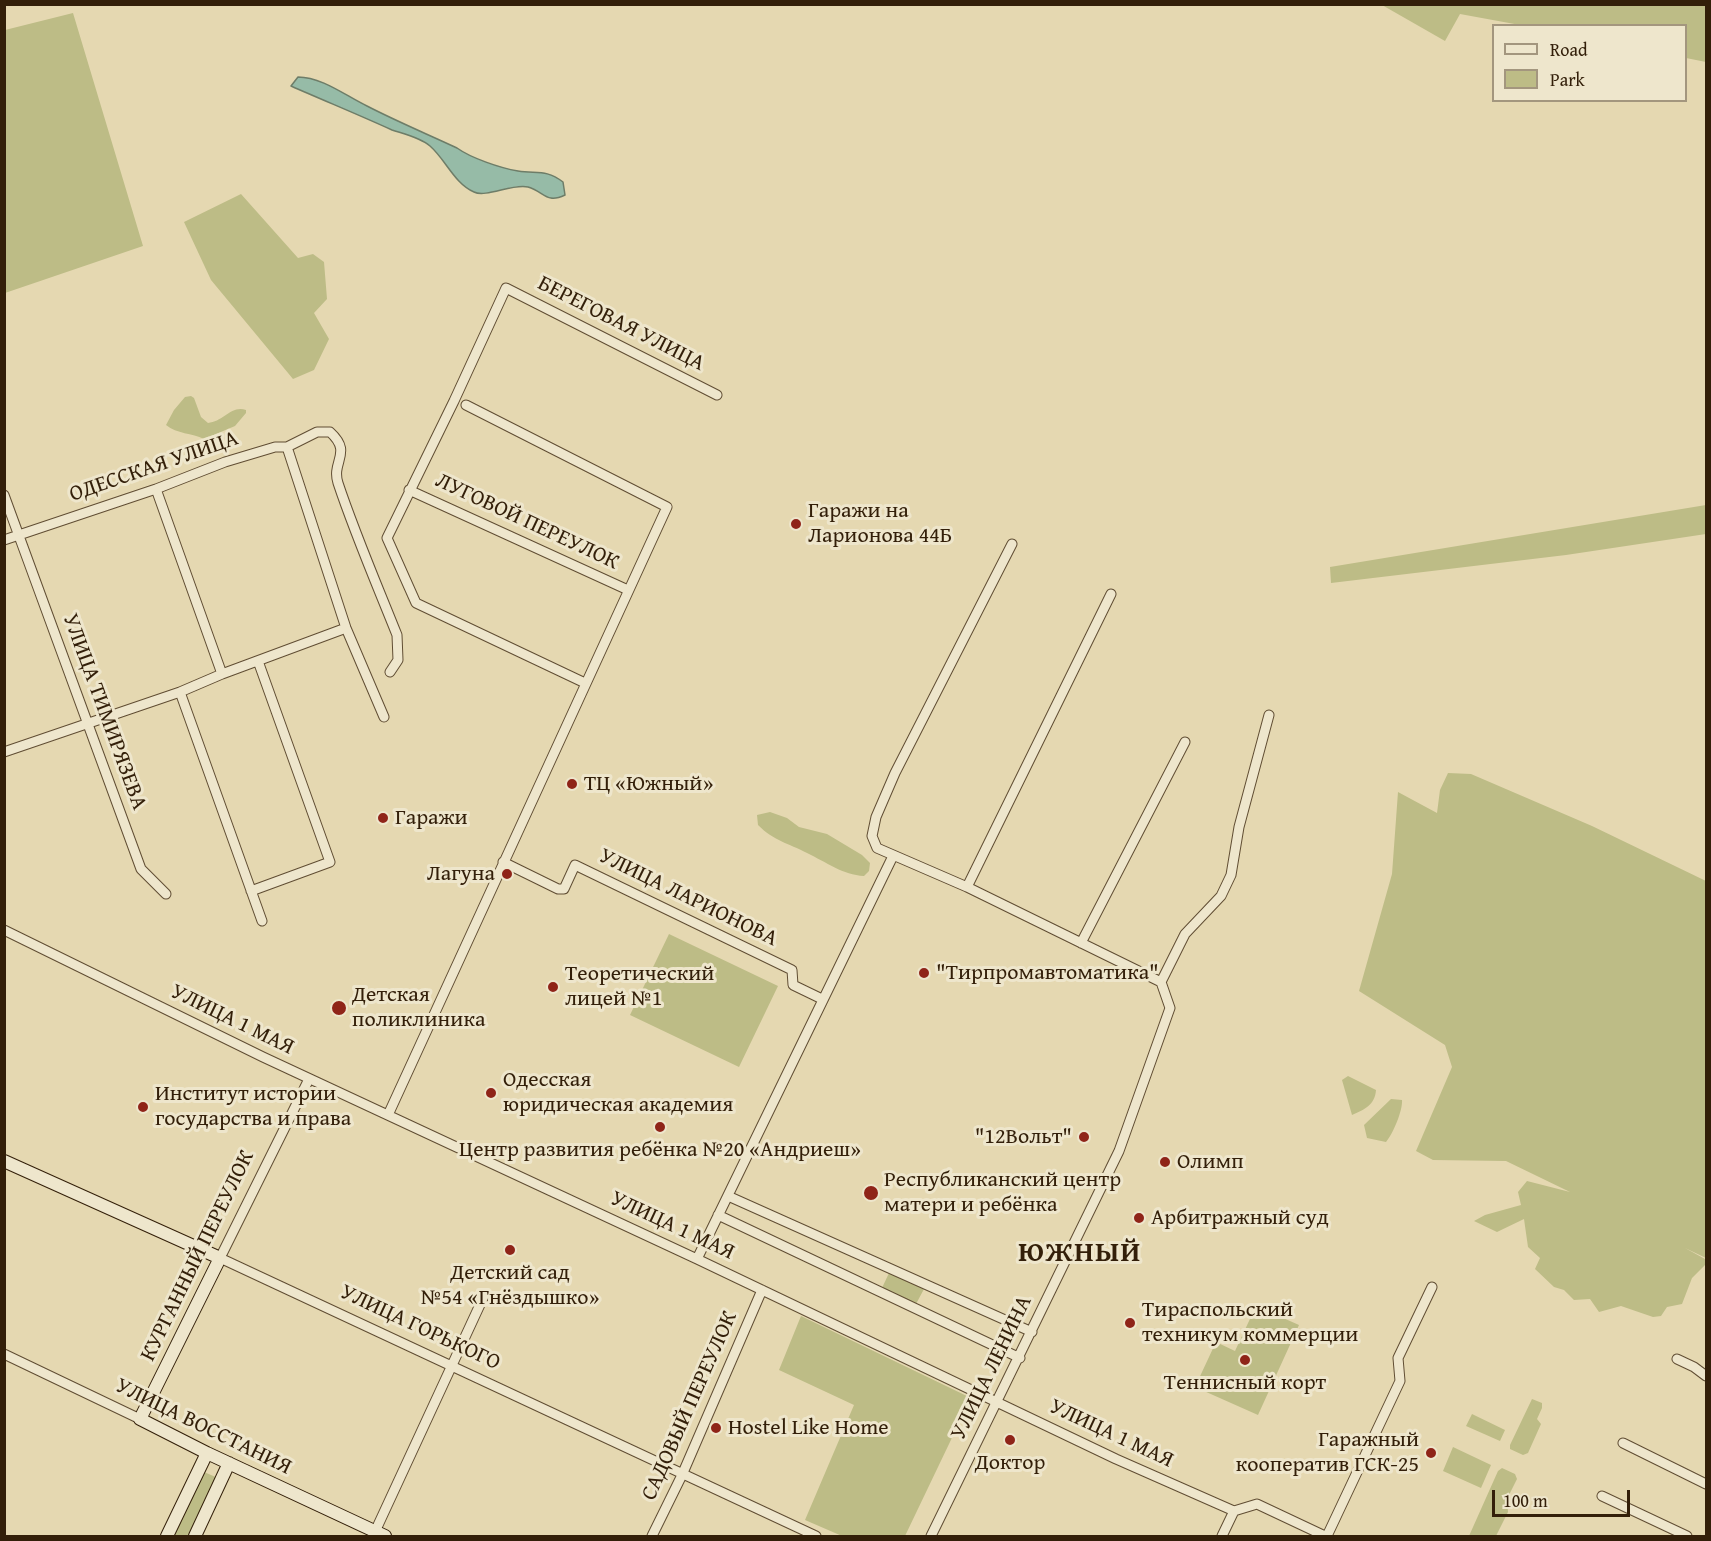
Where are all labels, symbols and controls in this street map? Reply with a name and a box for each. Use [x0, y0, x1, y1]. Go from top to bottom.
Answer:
legend [1492, 24, 1687, 102]
text: Road [1550, 36, 1588, 63]
text: Park [1550, 66, 1585, 93]
street label: БЕРЕГОВАЯ УЛИЦА [533, 271, 709, 377]
street label: ОДЕССКАЯ УЛИЦА [66, 426, 242, 508]
street label: ЛУГОВОЙ ПЕРЕУЛОК [431, 468, 623, 576]
place label: Гаражи на Ларионова 44Б [808, 498, 952, 550]
marker: Гаражи на Ларионова 44Б [789, 517, 803, 531]
street label: УЛИЦА ТИМИРЯЗЕВА [56, 610, 152, 814]
place label: ТЦ «Южный» [584, 771, 713, 797]
marker: ТЦ «Южный» [565, 777, 579, 791]
place label: Гаражи [395, 805, 468, 831]
marker: Гаражи [376, 811, 390, 825]
street label: УЛИЦА ЛАРИОНОВА [594, 843, 782, 953]
place label: Лагуна [427, 861, 495, 887]
marker: Лагуна [500, 867, 514, 881]
place label: "Тирпромавтоматика" [936, 960, 1159, 986]
place label: Теоретический лицей №1 [565, 961, 714, 1012]
marker: "Тирпромавтоматика" [917, 966, 931, 980]
street label: УЛИЦА 1 МАЯ [166, 979, 298, 1061]
marker: Теоретический лицей №1 [546, 980, 560, 994]
place label: Детская поликлиника [352, 982, 485, 1034]
marker: Детская поликлиника [330, 999, 348, 1017]
place label: Одесская юридическая академия [503, 1067, 733, 1118]
place label: Институт истории государства и права [155, 1081, 351, 1132]
marker: Одесская юридическая академия [484, 1086, 498, 1100]
marker: Институт истории государства и права [136, 1100, 150, 1114]
marker: Центр развития ребёнка №20 «Андриеш» [653, 1120, 667, 1134]
place label: "12Вольт" [975, 1124, 1072, 1150]
marker: "12Вольт" [1077, 1130, 1091, 1144]
place label: Центр развития ребёнка №20 «Андриеш» [459, 1137, 861, 1163]
street label: КУРГАННЫЙ ПЕРЕУЛОК [135, 1146, 261, 1366]
place label: Олимп [1177, 1149, 1244, 1175]
marker: Олимп [1158, 1155, 1172, 1169]
place label: Республиканский центр матери и ребёнка [884, 1167, 1121, 1218]
marker: Республиканский центр матери и ребёнка [862, 1184, 880, 1202]
street label: УЛИЦА 1 МАЯ [606, 1186, 738, 1266]
place label: Арбитражный суд [1151, 1205, 1329, 1231]
marker: Арбитражный суд [1132, 1211, 1146, 1225]
district label: ЮЖНЫЙ [1018, 1237, 1142, 1271]
marker: Детский сад №54 «Гнёздышко» [503, 1243, 517, 1257]
place label: Детский сад №54 «Гнёздышко» [421, 1260, 599, 1312]
street label: УЛИЦА ГОРЬКОГО [336, 1279, 504, 1377]
street label: УЛИЦА ЛЕНИНА [946, 1292, 1038, 1444]
place label: Тираспольский техникум коммерции [1142, 1297, 1358, 1348]
street label: САДОВЫЙ ПЕРЕУЛОК [636, 1307, 744, 1505]
marker: Тираспольский техникум коммерции [1123, 1316, 1137, 1330]
marker: Теннисный корт [1238, 1353, 1252, 1367]
place label: Теннисный корт [1164, 1370, 1326, 1396]
street label: УЛИЦА ВОССТАНИЯ [111, 1373, 295, 1481]
street label: УЛИЦА 1 МАЯ [1045, 1394, 1177, 1474]
place label: Hostel Like Home [728, 1415, 889, 1441]
marker: Hostel Like Home [709, 1421, 723, 1435]
place label: Гаражный кооператив ГСК-25 [1236, 1427, 1419, 1478]
marker: Доктор [1003, 1433, 1017, 1447]
marker: Гаражный кооператив ГСК-25 [1424, 1446, 1438, 1460]
place label: Доктор [975, 1450, 1045, 1476]
scale bar [1495, 1478, 1633, 1516]
text: 100 m [1503, 1487, 1548, 1514]

